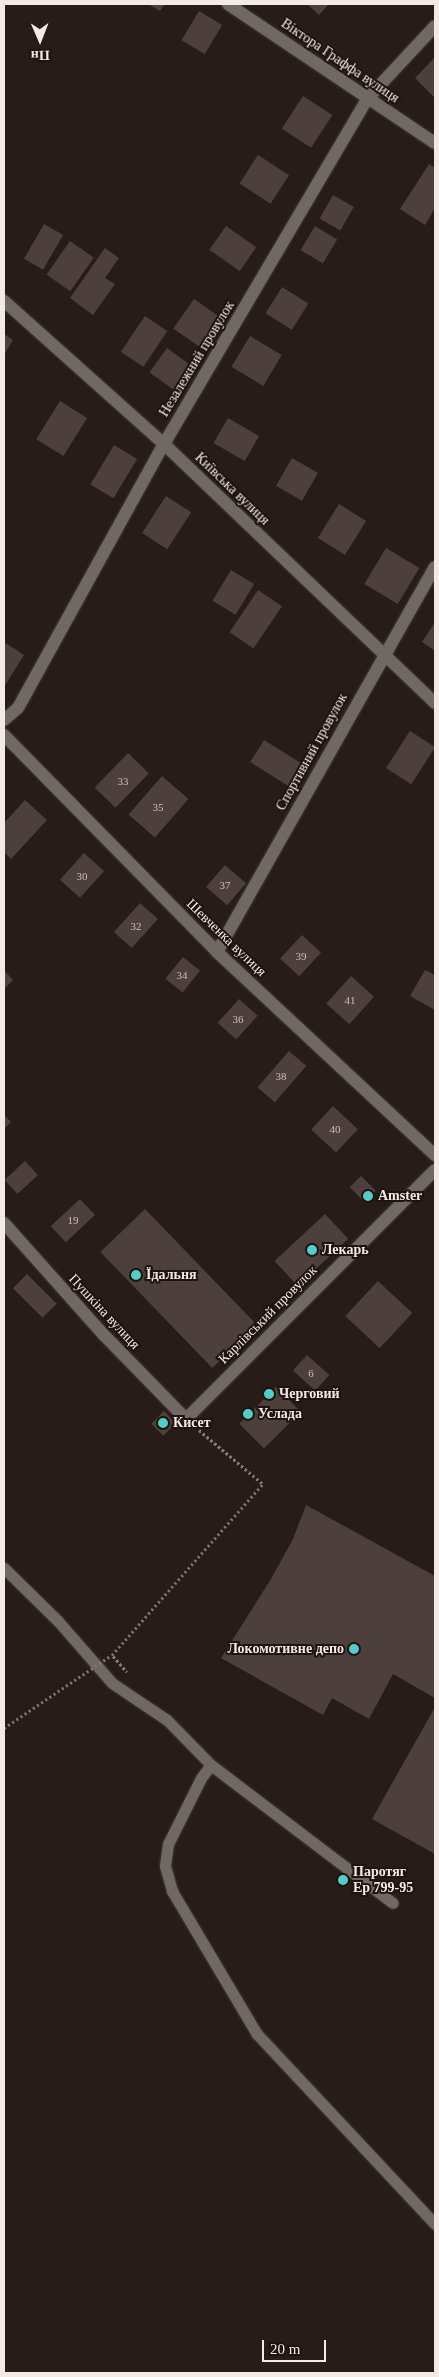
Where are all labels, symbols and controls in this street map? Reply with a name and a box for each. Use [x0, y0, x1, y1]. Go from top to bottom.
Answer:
north arrow [15, 15, 65, 65]
street label: Віктора Граффа вулиця [278, 15, 402, 107]
text: Пн [31, 48, 50, 63]
street label: Незалежний провулок [156, 298, 238, 420]
street label: Київська вулиця [191, 449, 273, 529]
street label: Спортивний провулок [273, 690, 351, 814]
house number: 33 [118, 774, 128, 788]
house number: 35 [152, 800, 164, 814]
house number: 30 [76, 869, 88, 883]
house number: 37 [220, 878, 230, 892]
street label: Шевченка вулиця [183, 896, 269, 980]
house number: 32 [130, 919, 142, 933]
house number: 39 [296, 949, 306, 963]
house number: 34 [176, 968, 188, 982]
house number: 41 [344, 993, 356, 1007]
house number: 36 [232, 1012, 244, 1026]
house number: 38 [276, 1069, 286, 1083]
house number: 40 [330, 1122, 340, 1136]
place label: Amster [378, 1188, 422, 1204]
marker: Amster [362, 1190, 374, 1202]
house number: 19 [68, 1213, 78, 1227]
place label: Лекарь [322, 1242, 369, 1258]
marker: Лекарь [306, 1244, 318, 1256]
street label: Карлівський провулок [215, 1262, 321, 1368]
place label: Їдальня [146, 1267, 197, 1283]
marker: Їдальня [130, 1269, 142, 1281]
street label: Пушкіна вулиця [65, 1271, 143, 1353]
house number: 6 [308, 1366, 314, 1380]
place label: Черговий [279, 1386, 340, 1402]
marker: Черговий [263, 1388, 275, 1400]
place label: Услада [258, 1406, 302, 1422]
marker: Услада [242, 1408, 254, 1420]
place label: Кисет [173, 1415, 211, 1431]
marker: Кисет [157, 1417, 169, 1429]
place label: Локомотивне депо [227, 1641, 344, 1657]
marker: Локомотивне депо [348, 1643, 360, 1655]
place label: Паротяг Ер 799-95 [353, 1864, 413, 1896]
marker: Паротяг Ер 799-95 [337, 1874, 349, 1886]
scale bar [264, 2330, 328, 2362]
text: 20 m [270, 2341, 300, 2357]

